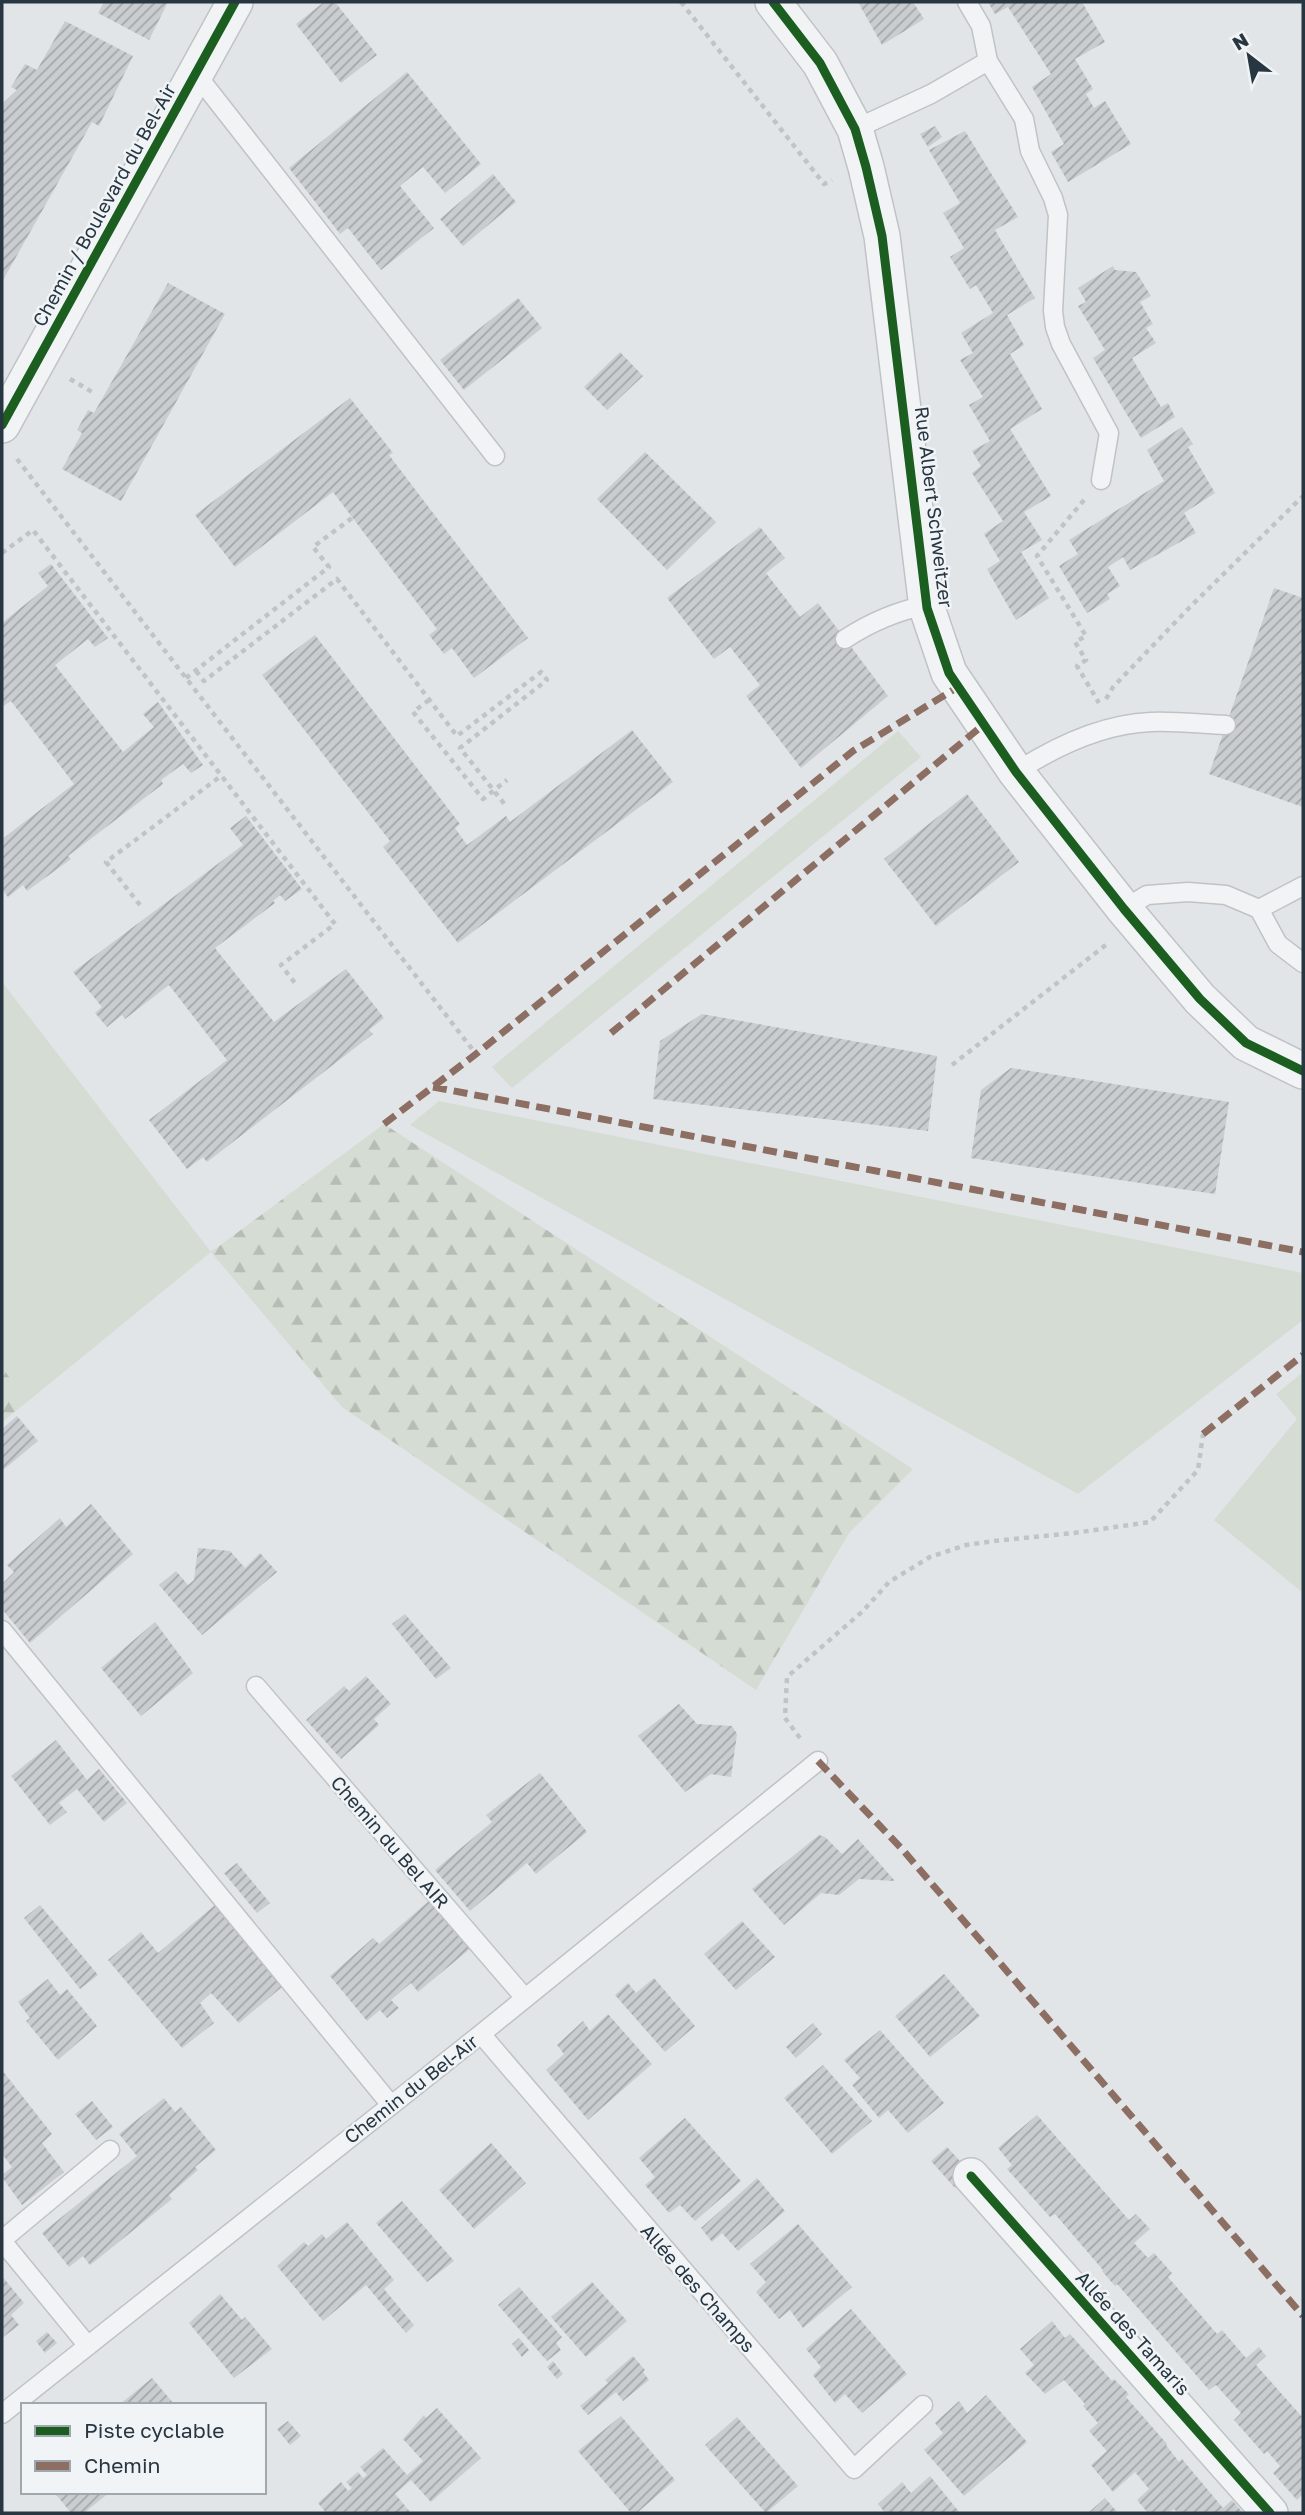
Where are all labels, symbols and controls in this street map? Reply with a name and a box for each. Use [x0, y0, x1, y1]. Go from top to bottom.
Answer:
north arrow [1214, 21, 1284, 91]
text: N [1228, 27, 1252, 55]
street label: Chemin / Boulevard du Bel-Air [27, 79, 180, 330]
street label: Rue Albert Schweitzer [911, 405, 958, 609]
street label: Chemin du Bel AIR [327, 1771, 454, 1913]
street label: Chemin du Bel-Air [339, 2029, 483, 2148]
street label: Allée des Champs [636, 2219, 760, 2357]
street label: Allée des Tamaris [1071, 2266, 1195, 2400]
legend [21, 2403, 266, 2494]
text: Piste cyclable [84, 2417, 224, 2443]
text: Chemin [84, 2452, 161, 2478]

